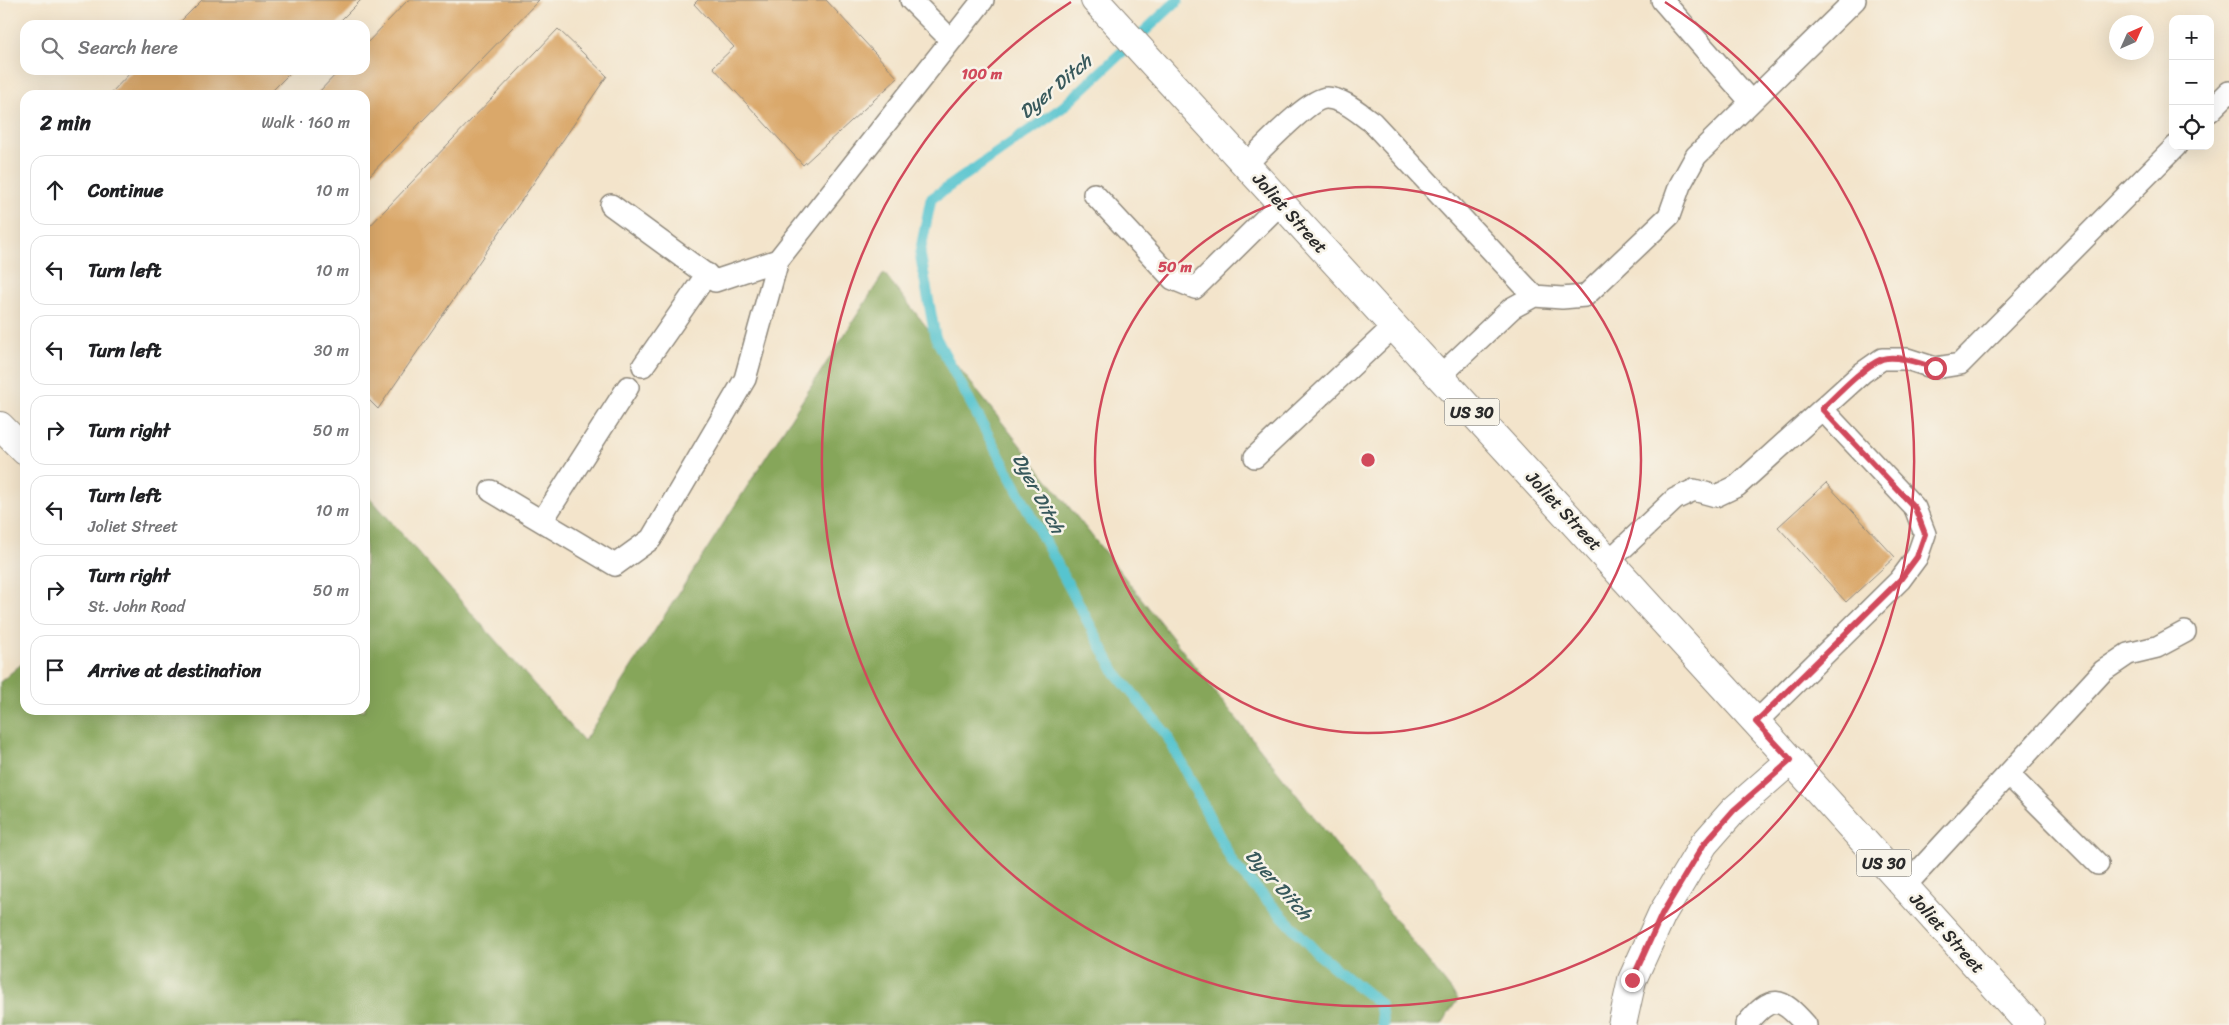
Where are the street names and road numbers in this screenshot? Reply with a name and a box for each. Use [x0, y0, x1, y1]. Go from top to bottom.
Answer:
street label: Joliet Street [1244, 164, 1336, 261]
road number: US 30 [1444, 398, 1500, 426]
street label: Joliet Street [1517, 462, 1610, 559]
road number: US 30 [1856, 850, 1912, 876]
street label: Joliet Street [1901, 884, 1993, 981]

